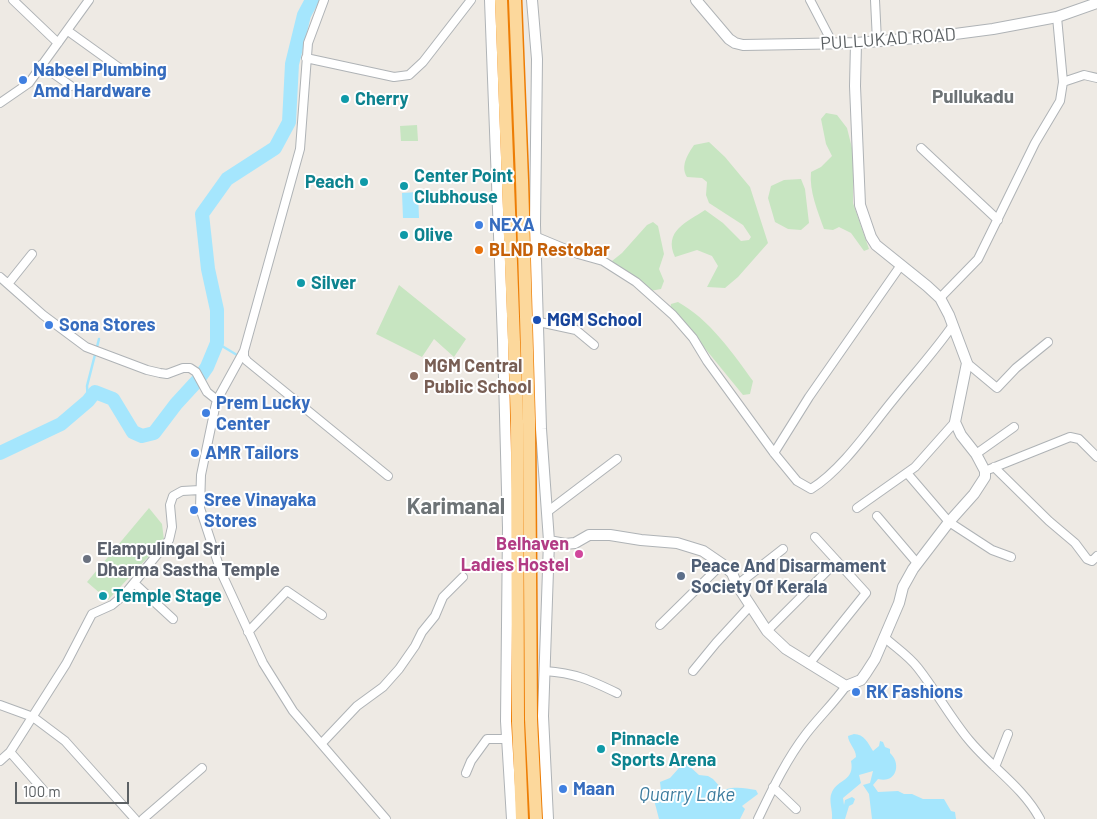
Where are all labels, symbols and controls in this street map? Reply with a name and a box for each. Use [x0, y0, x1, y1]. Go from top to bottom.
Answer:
street label: PULLUKAD ROAD [820, 23, 956, 55]
place label: Nabeel Plumbing Amd Hardware [33, 59, 167, 102]
marker: Nabeel Plumbing Amd Hardware [17, 74, 29, 86]
district label: Pullukadu [932, 86, 1014, 108]
place label: Cherry [355, 88, 409, 110]
marker: Cherry [339, 93, 351, 105]
place label: Center Point Clubhouse [414, 165, 513, 208]
place label: Peach [305, 171, 354, 193]
marker: Peach [358, 176, 370, 188]
marker: Center Point Clubhouse [398, 180, 410, 192]
place label: NEXA [489, 214, 535, 236]
marker: NEXA [473, 219, 485, 231]
place label: Olive [414, 224, 453, 246]
marker: Olive [398, 229, 410, 241]
place label: BLND Restobar [489, 239, 610, 261]
marker: BLND Restobar [473, 244, 485, 256]
place label: Silver [311, 272, 356, 294]
marker: Silver [295, 277, 307, 289]
place label: MGM School [547, 309, 642, 331]
place label: Sona Stores [59, 314, 156, 336]
marker: MGM School [531, 314, 543, 326]
marker: Sona Stores [43, 319, 55, 331]
place label: MGM Central Public School [424, 355, 532, 398]
marker: MGM Central Public School [408, 370, 420, 382]
place label: Prem Lucky Center [216, 392, 310, 434]
marker: Prem Lucky Center [200, 407, 212, 419]
place label: AMR Tailors [205, 442, 299, 464]
marker: AMR Tailors [189, 447, 201, 459]
place label: Sree Vinayaka Stores [204, 489, 316, 532]
district label: Karimanal [407, 494, 505, 520]
marker: Sree Vinayaka Stores [188, 504, 200, 516]
place label: Belhaven Ladies Hostel [461, 533, 569, 576]
place label: Elampulingal Sri Dharma Sastha Temple [97, 538, 280, 580]
marker: Belhaven Ladies Hostel [573, 548, 585, 560]
marker: Elampulingal Sri Dharma Sastha Temple [81, 553, 93, 565]
place label: Peace And Disarmament Society Of Kerala [691, 555, 886, 598]
marker: Peace And Disarmament Society Of Kerala [675, 570, 687, 582]
place label: Temple Stage [113, 585, 222, 607]
marker: Temple Stage [97, 590, 109, 602]
place label: RK Fashions [866, 681, 963, 703]
marker: RK Fashions [850, 686, 862, 698]
place label: Pinnacle Sports Arena [611, 728, 716, 771]
marker: Pinnacle Sports Arena [595, 743, 607, 755]
scale bar [18, 772, 131, 804]
place label: Maan [573, 778, 615, 800]
text: 100 m [23, 782, 61, 800]
marker: Maan [557, 783, 569, 795]
water label: Quarry Lake [639, 784, 735, 806]

